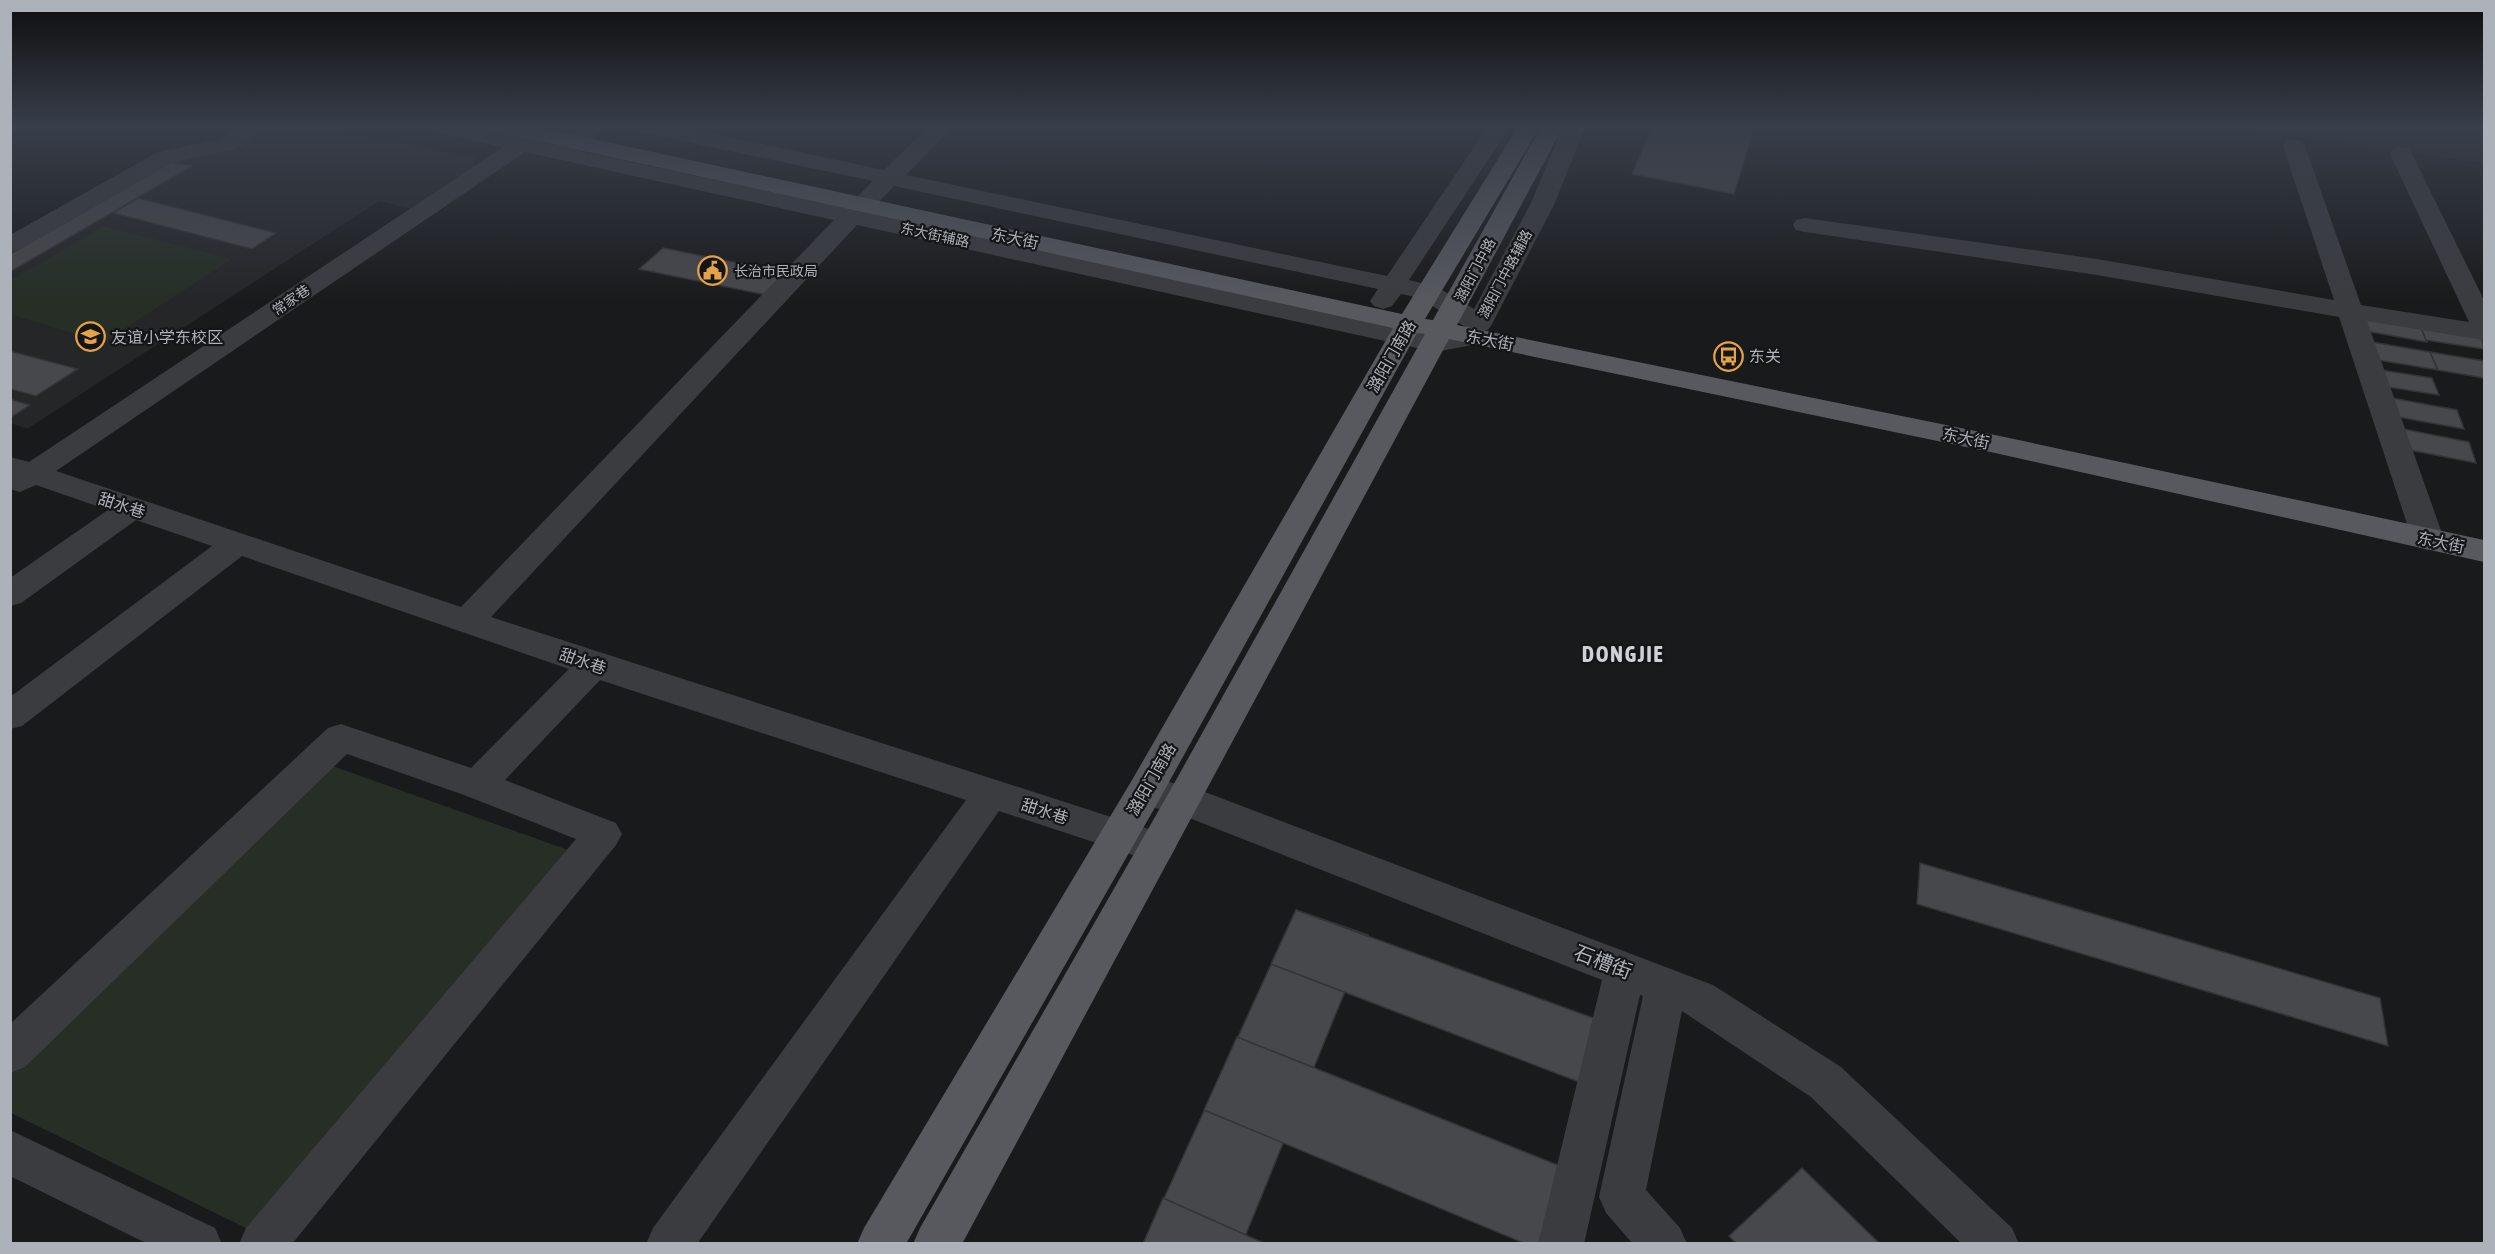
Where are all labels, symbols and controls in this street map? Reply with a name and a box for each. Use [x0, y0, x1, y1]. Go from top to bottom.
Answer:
street label: 东大街辅路 [899, 220, 971, 250]
street label: 东大街 [990, 224, 1040, 252]
street label: 潞阳门中路辅路 [1475, 227, 1535, 321]
street label: 潞阳门中路 [1452, 235, 1498, 305]
public building icon: 长治市民政局 [697, 255, 729, 287]
place label: 长治市民政局 [734, 263, 818, 279]
street label: 常家巷 [269, 282, 313, 318]
street label: 潞阳门南路 [1363, 317, 1419, 395]
school or university icon: 友谊小学东校区 [74, 321, 106, 353]
street label: 东大街 [1465, 327, 1515, 353]
place label: 友谊小学东校区 [111, 328, 223, 346]
bus stop icon: 东关 [1712, 340, 1744, 372]
place label: 东关 [1749, 347, 1781, 365]
street label: 东大街 [1941, 424, 1991, 452]
street label: 甜水巷 [96, 489, 148, 521]
street label: 东大街 [2416, 528, 2466, 556]
district label: DONGJIE [1582, 641, 1664, 667]
street label: 甜水巷 [557, 645, 609, 677]
street label: 潞阳门南路 [1123, 740, 1179, 818]
street label: 甜水巷 [1019, 795, 1071, 827]
street label: 石槽街 [1571, 940, 1635, 983]

